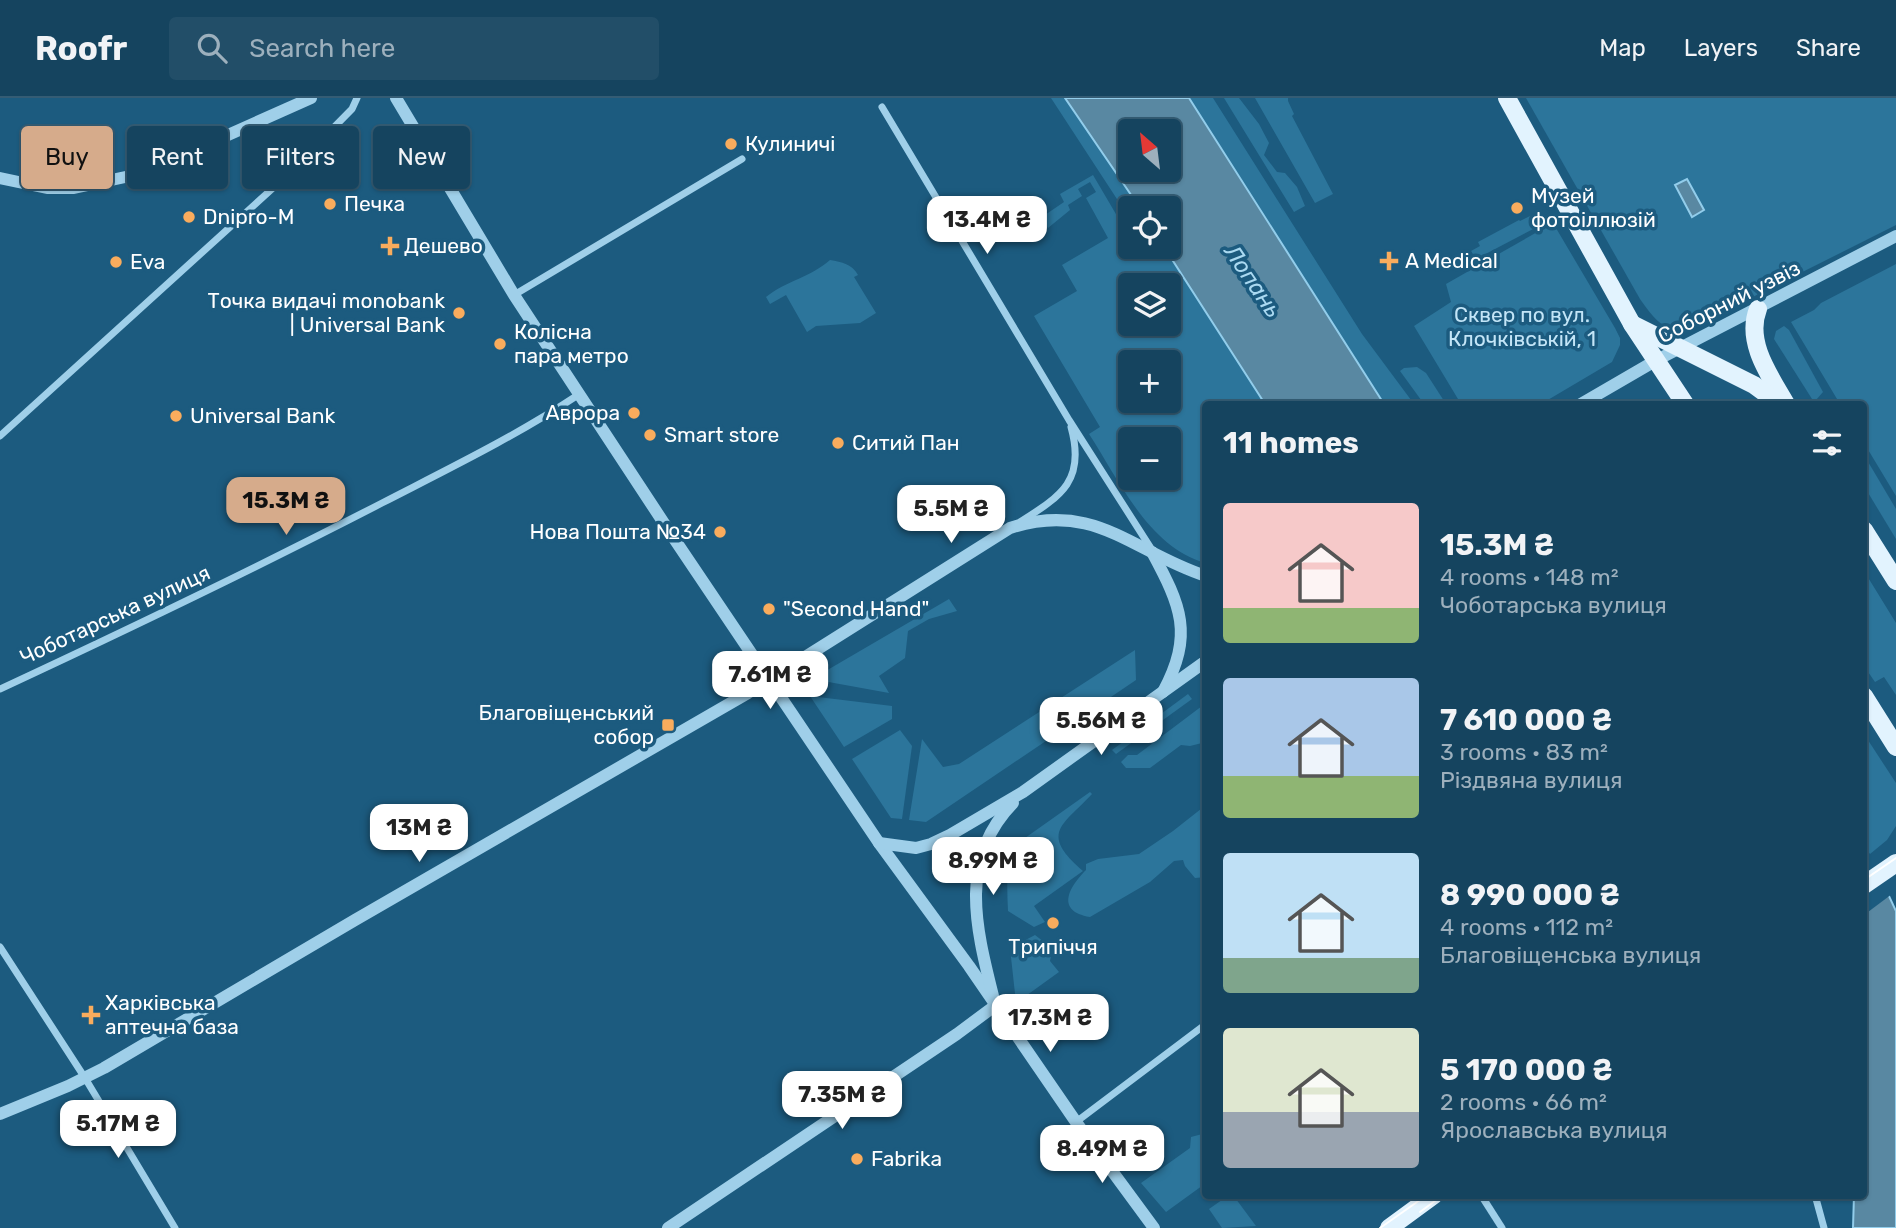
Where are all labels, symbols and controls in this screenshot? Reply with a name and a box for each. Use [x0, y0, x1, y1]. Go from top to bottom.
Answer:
search box [169, 17, 659, 80]
text: Roofr [35, 29, 127, 68]
icon: search [193, 29, 231, 67]
text: Search here [249, 33, 395, 64]
text: Map [1599, 34, 1646, 62]
text: Layers [1684, 34, 1758, 62]
text: Share [1796, 34, 1861, 62]
north arrow [1118, 119, 1181, 182]
map controls [1118, 119, 1181, 490]
chip: Buy [21, 126, 113, 189]
chip: Rent [127, 126, 228, 189]
chip: Filters [242, 126, 359, 189]
chip: New [373, 126, 470, 189]
place label: Кулиничі [745, 131, 835, 156]
marker: Кулиничі [723, 136, 739, 152]
place label: Музей фотоіллюзій [1531, 183, 1656, 232]
place label: Печка [344, 191, 405, 216]
marker: Печка [322, 196, 338, 212]
button: locate [1118, 196, 1181, 259]
pin: 13.4M ₴ [922, 197, 1052, 256]
marker: Музей фотоіллюзій [1509, 200, 1525, 216]
place label: Dnipro-M [203, 204, 294, 229]
text: 13.4M ₴ [943, 205, 1031, 233]
marker: Dnipro-M [181, 209, 197, 225]
place label: Дешево [404, 233, 483, 258]
marker: Дешево [382, 238, 398, 254]
water label: Лопань [1217, 238, 1287, 323]
place label: A Medical [1405, 248, 1498, 273]
place label: Eva [130, 249, 165, 274]
marker: A Medical [1379, 251, 1399, 271]
marker: Eva [108, 254, 124, 270]
street label: Соборний узвіз [1654, 255, 1804, 348]
button: layers [1118, 273, 1181, 336]
place label: Точка видачі monobank | Universal Bank [208, 288, 445, 337]
park label: Сквер по вул. Клочківській, 1 [1448, 302, 1596, 351]
marker: Точка видачі monobank | Universal Bank [451, 305, 467, 321]
place label: Колісна пара метро [514, 319, 629, 368]
marker: Колісна пара метро [492, 336, 508, 352]
button: + [1118, 350, 1181, 413]
place label: Аврора [545, 400, 620, 425]
place label: Universal Bank [190, 403, 335, 428]
marker: Аврора [626, 405, 642, 421]
marker: Universal Bank [168, 408, 184, 424]
place label: Smart store [664, 422, 779, 447]
icon: filters [1808, 424, 1846, 462]
text: 11 homes [1223, 425, 1359, 461]
marker: Smart store [642, 427, 658, 443]
button: − [1118, 427, 1181, 490]
place label: Ситий Пан [852, 430, 960, 455]
marker: Ситий Пан [830, 435, 846, 451]
pin: 15.3M ₴ [221, 478, 351, 537]
text: 15.3M ₴ [242, 486, 330, 514]
pin: 5.5M ₴ [894, 486, 1008, 545]
text: 5.5M ₴ [913, 494, 989, 522]
place label: Нова Пошта №34 [529, 519, 706, 544]
marker: Нова Пошта №34 [712, 524, 728, 540]
text: 15.3M ₴ [1440, 527, 1554, 563]
icon: home [1279, 531, 1363, 615]
street label: Чоботарська вулиця [16, 559, 214, 670]
text: 4 rooms · 148 m² [1440, 563, 1619, 591]
text: Чоботарська вулиця [1440, 591, 1667, 619]
place label: "Second Hand" [783, 596, 929, 621]
marker: "Second Hand" [761, 601, 777, 617]
pin: 7.61M ₴ [705, 652, 835, 711]
text: 7.61M ₴ [728, 660, 812, 688]
pin: 5.56M ₴ [1036, 698, 1166, 757]
place label: Благовіщенський собор [479, 700, 654, 749]
text: 7 610 000 ₴ [1440, 702, 1612, 738]
text: 5.56M ₴ [1056, 706, 1146, 734]
icon: home [1279, 706, 1363, 790]
marker: Благовіщенський собор [660, 717, 676, 733]
text: 3 rooms · 83 m² [1440, 738, 1608, 766]
text: Різдвяна вулиця [1440, 766, 1623, 794]
pin: 13M ₴ [370, 804, 468, 864]
text: 13M ₴ [386, 813, 452, 841]
pin: 8.99M ₴ [928, 838, 1058, 897]
text: 8.99M ₴ [948, 846, 1038, 874]
text: 8 990 000 ₴ [1440, 877, 1620, 913]
icon: home [1279, 881, 1363, 965]
text: 4 rooms · 112 m² [1440, 913, 1613, 941]
marker: Трипіччя [1045, 915, 1061, 931]
place label: Трипіччя [1008, 934, 1098, 959]
text: Благовіщенська вулиця [1440, 941, 1701, 969]
place label: Харківська аптечна база [105, 990, 239, 1039]
pin: 17.3M ₴ [985, 995, 1115, 1054]
text: 17.3M ₴ [1008, 1003, 1092, 1031]
marker: Харківська аптечна база [83, 1007, 99, 1023]
text: 5 170 000 ₴ [1440, 1052, 1613, 1088]
icon: home [1279, 1056, 1363, 1140]
pin: 7.35M ₴ [777, 1072, 907, 1131]
text: 7.35M ₴ [798, 1080, 886, 1108]
text: 2 rooms · 66 m² [1440, 1088, 1607, 1116]
pin: 5.17M ₴ [53, 1100, 183, 1160]
text: 5.17M ₴ [76, 1109, 160, 1137]
text: Ярославська вулиця [1440, 1116, 1668, 1144]
pin: 8.49M ₴ [1037, 1126, 1167, 1185]
text: 8.49M ₴ [1056, 1134, 1148, 1162]
place label: Fabrika [871, 1146, 942, 1171]
marker: Fabrika [849, 1151, 865, 1167]

